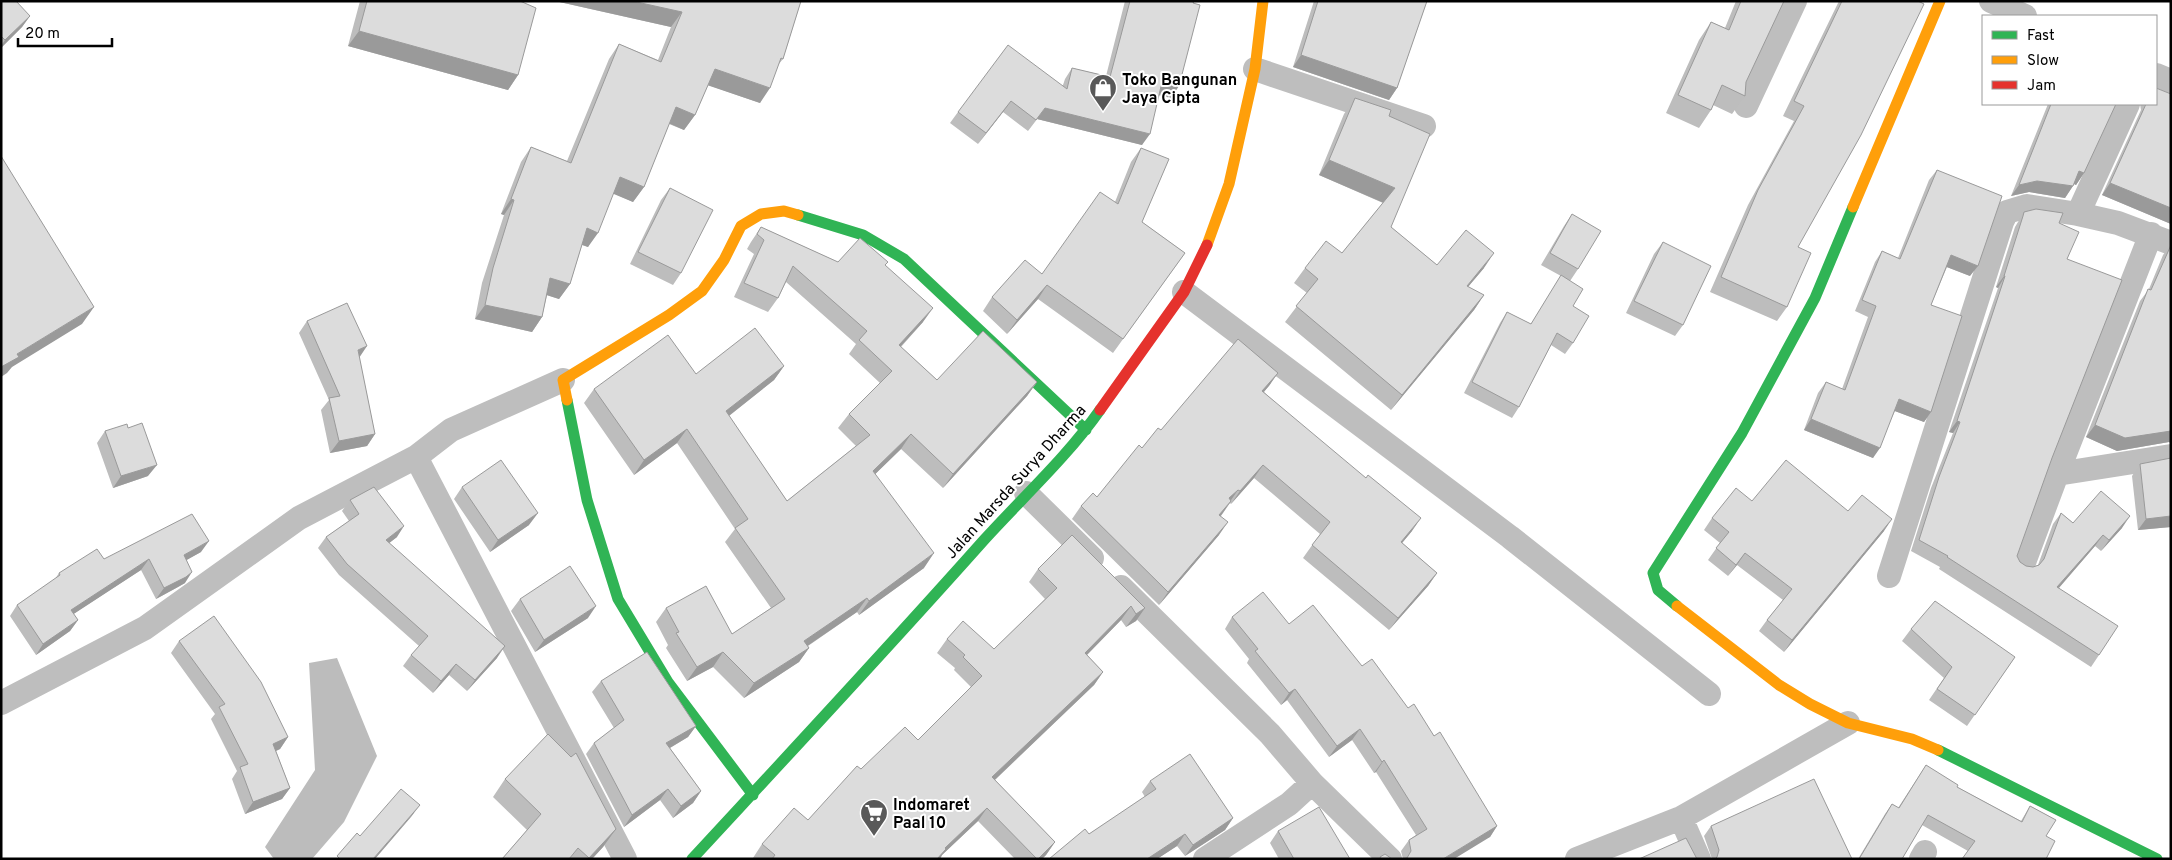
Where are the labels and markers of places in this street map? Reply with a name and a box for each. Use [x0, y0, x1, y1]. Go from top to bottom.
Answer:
place label: Toko Bangunan Jaya Cipta [1122, 71, 1237, 109]
shop icon: Toko Bangunan Jaya Cipta [1088, 73, 1118, 112]
place label: Indomaret Paal 10 [893, 796, 970, 834]
supermarket icon: Indomaret Paal 10 [859, 798, 889, 837]

